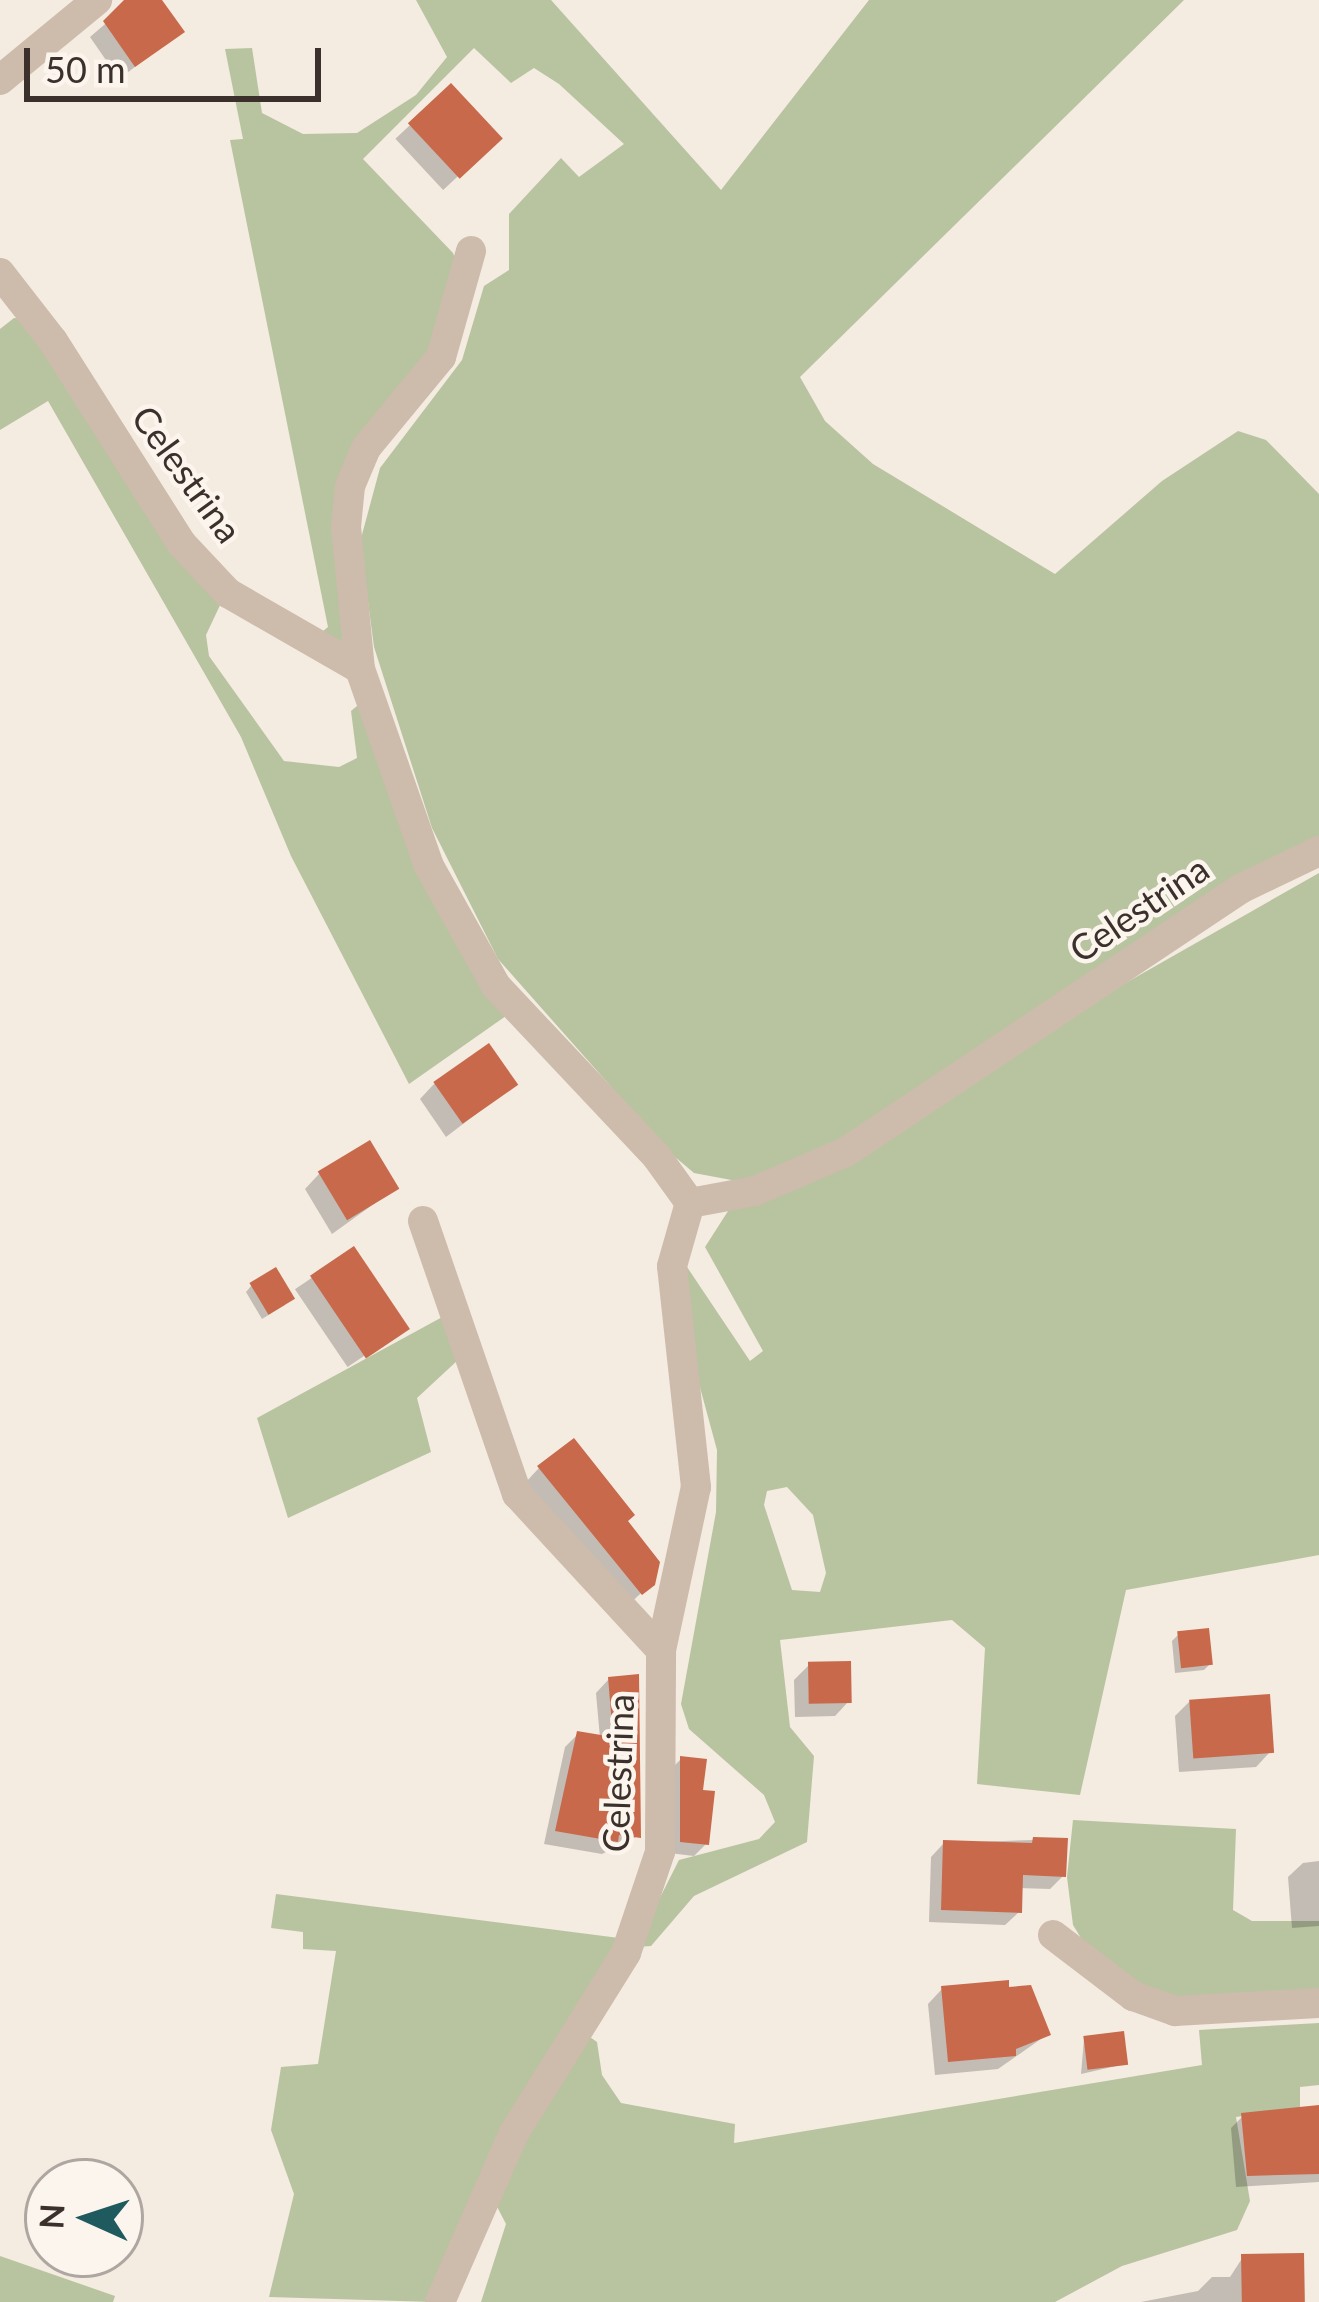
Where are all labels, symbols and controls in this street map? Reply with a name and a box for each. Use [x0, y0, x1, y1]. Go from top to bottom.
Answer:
scale bar [30, 24, 327, 98]
text: 50 m [45, 47, 126, 91]
street label: Celestrina [123, 397, 251, 551]
street label: Celestrina [1061, 847, 1217, 971]
street label: Celestrina [594, 1693, 642, 1853]
north arrow [24, 2158, 144, 2278]
text: N [30, 2203, 72, 2230]

